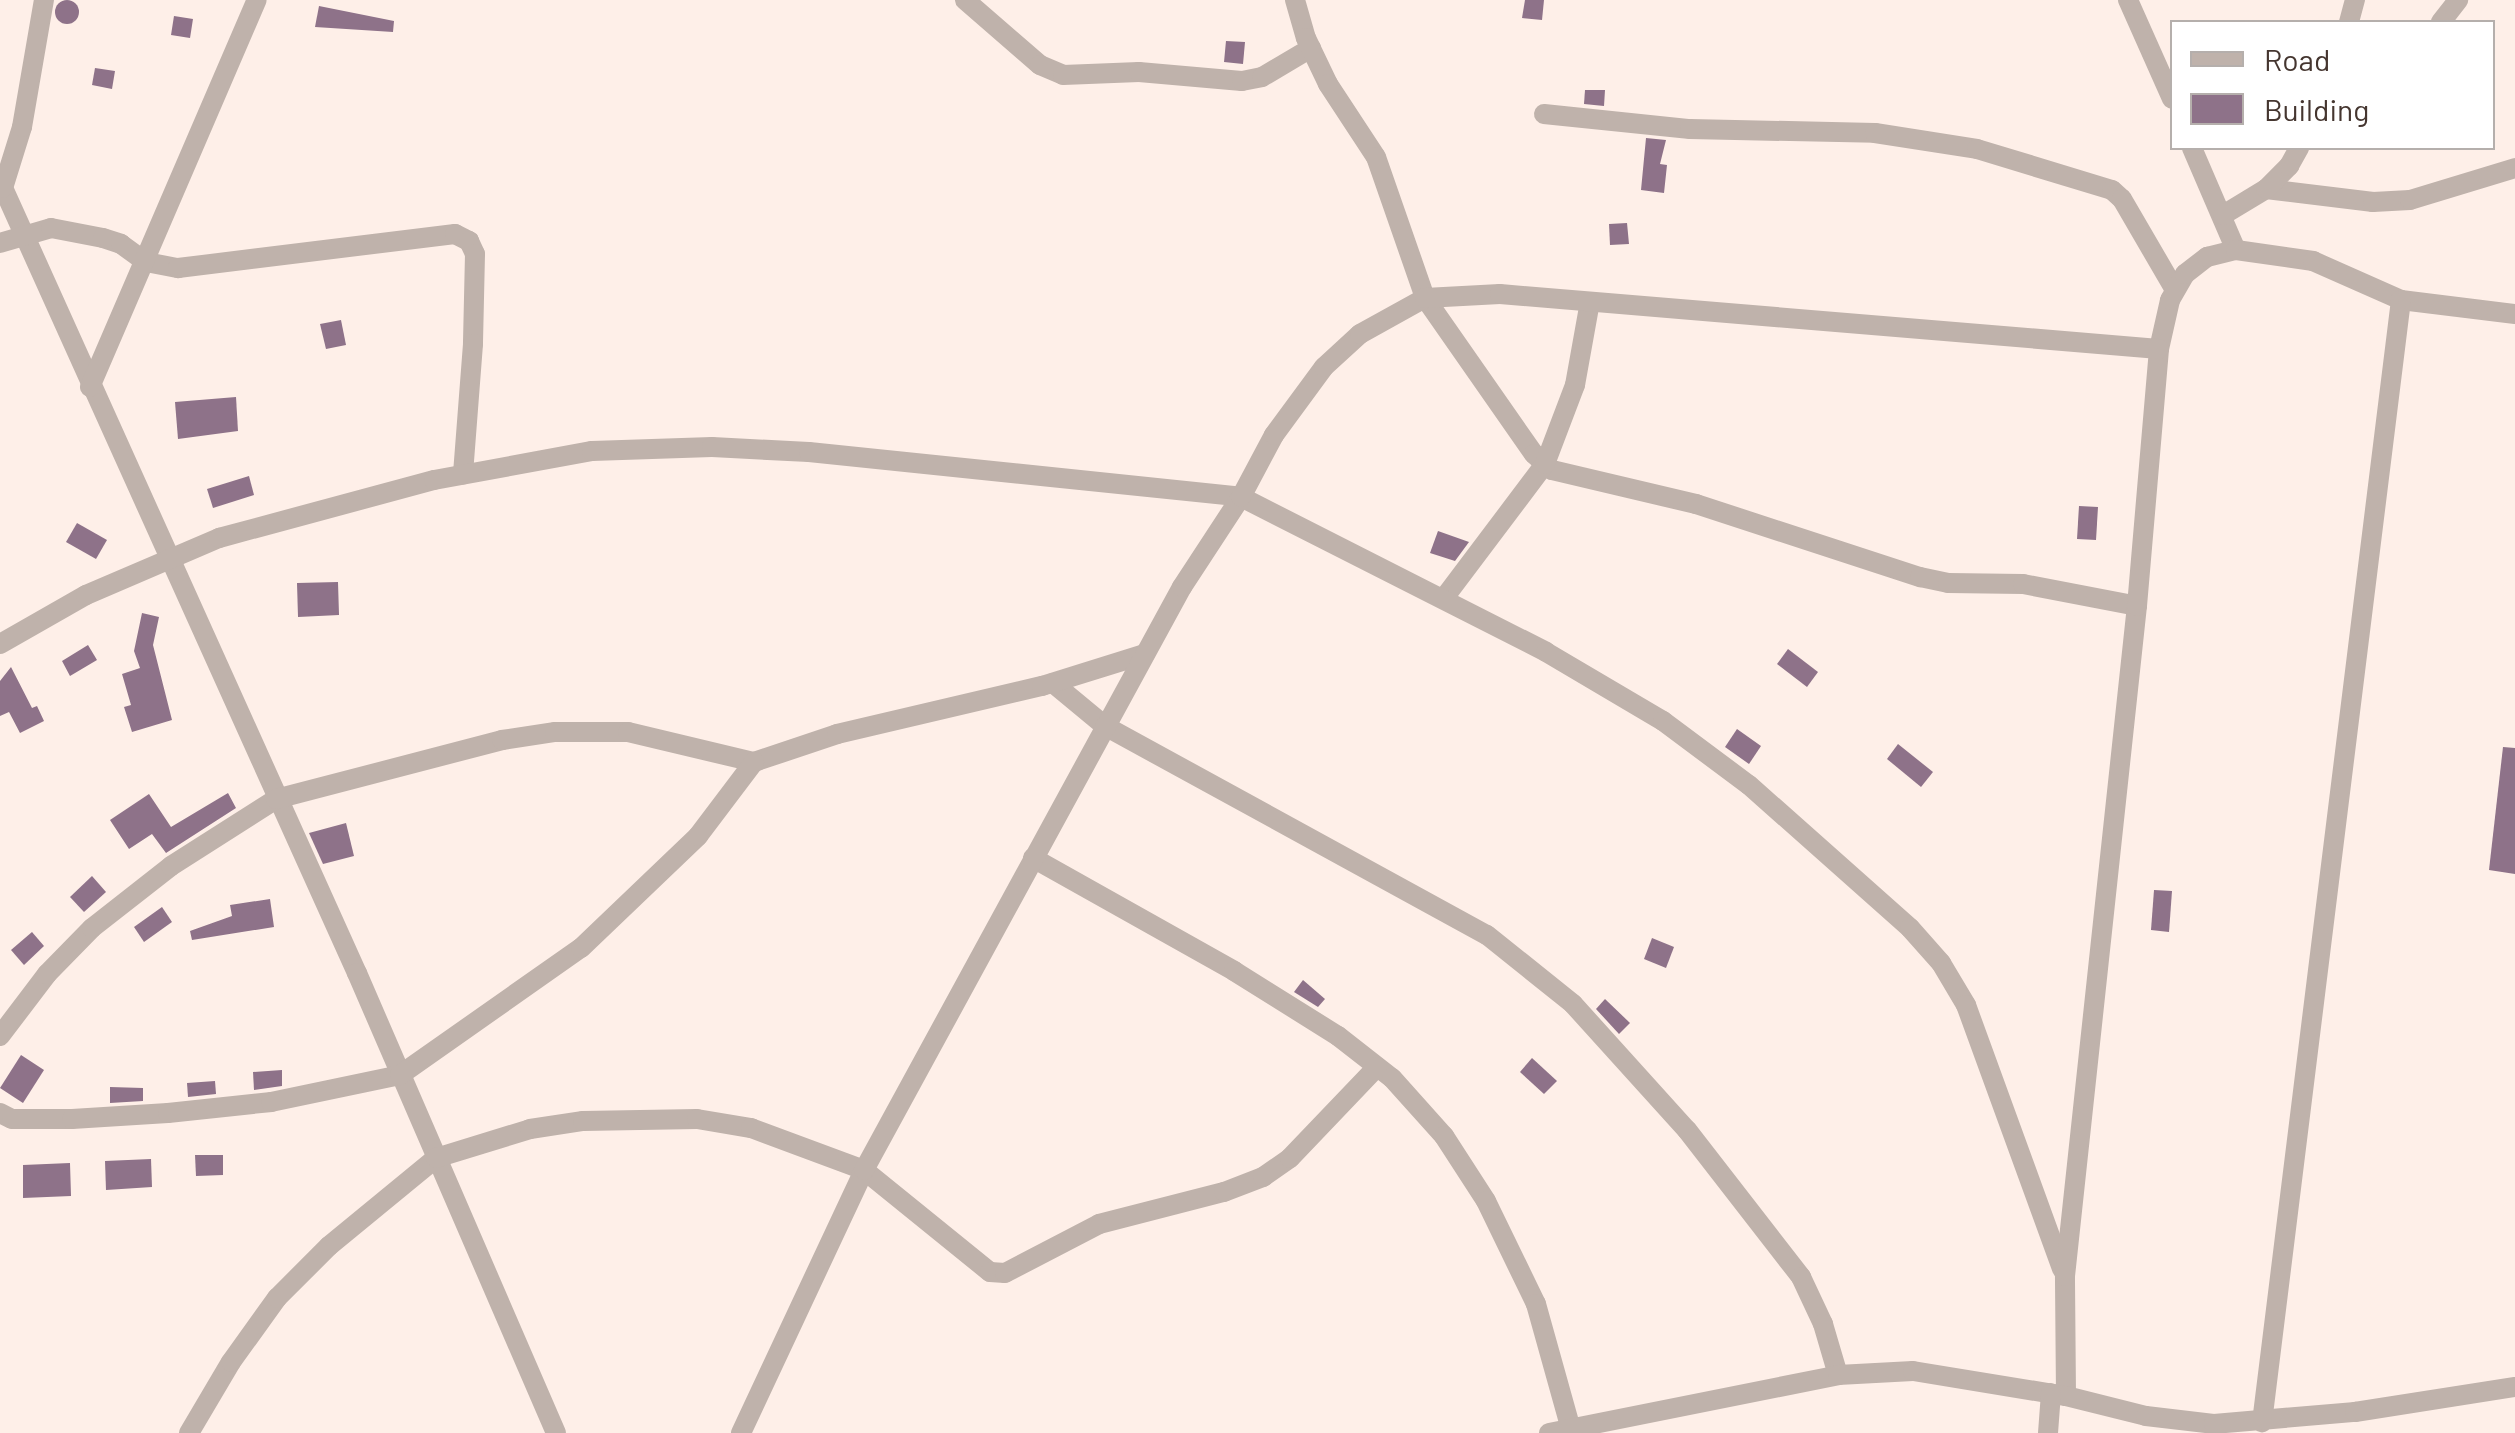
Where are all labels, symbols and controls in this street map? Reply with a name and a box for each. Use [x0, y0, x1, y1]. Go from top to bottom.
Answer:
legend [2170, 20, 2495, 150]
text: Road [2264, 41, 2330, 77]
text: Building [2264, 91, 2369, 127]

